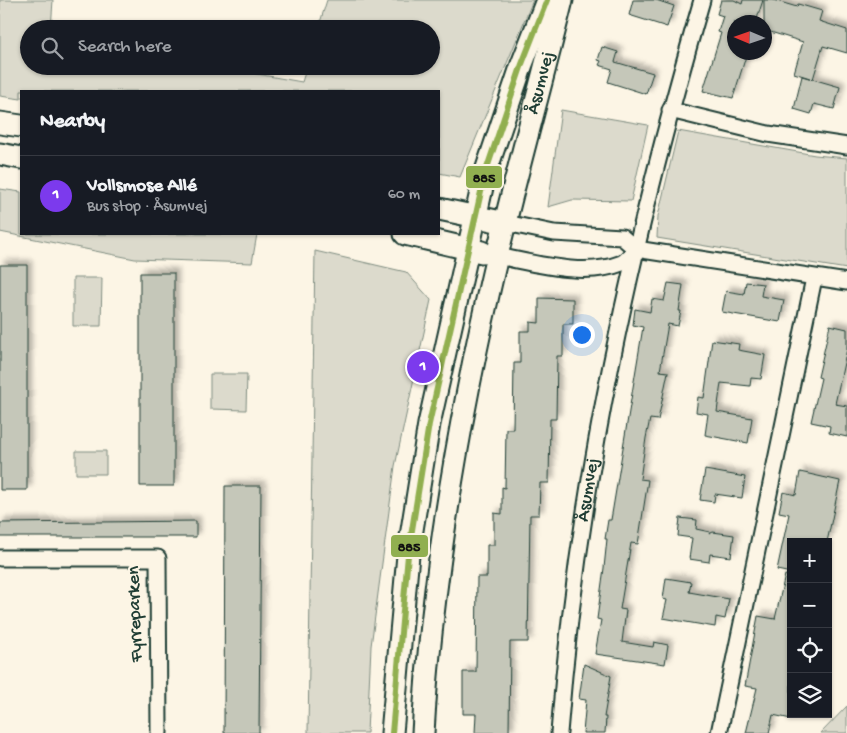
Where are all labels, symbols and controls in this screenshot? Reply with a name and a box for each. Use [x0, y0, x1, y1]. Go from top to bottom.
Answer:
north arrow [727, 15, 772, 60]
search box [20, 20, 440, 75]
icon: search [38, 34, 66, 62]
text: Search here [78, 36, 172, 59]
street label: Åsumvej [521, 49, 560, 117]
text: Nearby [40, 110, 105, 135]
line badge: 885 [465, 165, 503, 189]
text: 885 [473, 171, 496, 188]
text: Vollsmose Allé [87, 175, 197, 198]
text: 1 [53, 186, 59, 205]
text: 60 m [388, 186, 420, 205]
text: Bus stop · Åsumvej [87, 198, 208, 217]
your location [569, 322, 595, 348]
pin: 1 [407, 348, 439, 386]
street label: Åsumvej [571, 456, 605, 523]
line badge: 885 [390, 534, 429, 558]
map controls [787, 538, 832, 718]
button: + [787, 538, 832, 583]
text: 885 [398, 540, 421, 557]
street label: Fyrreparken [123, 565, 149, 664]
button: − [787, 583, 832, 628]
button: locate [787, 628, 832, 673]
button: layers [787, 673, 832, 718]

